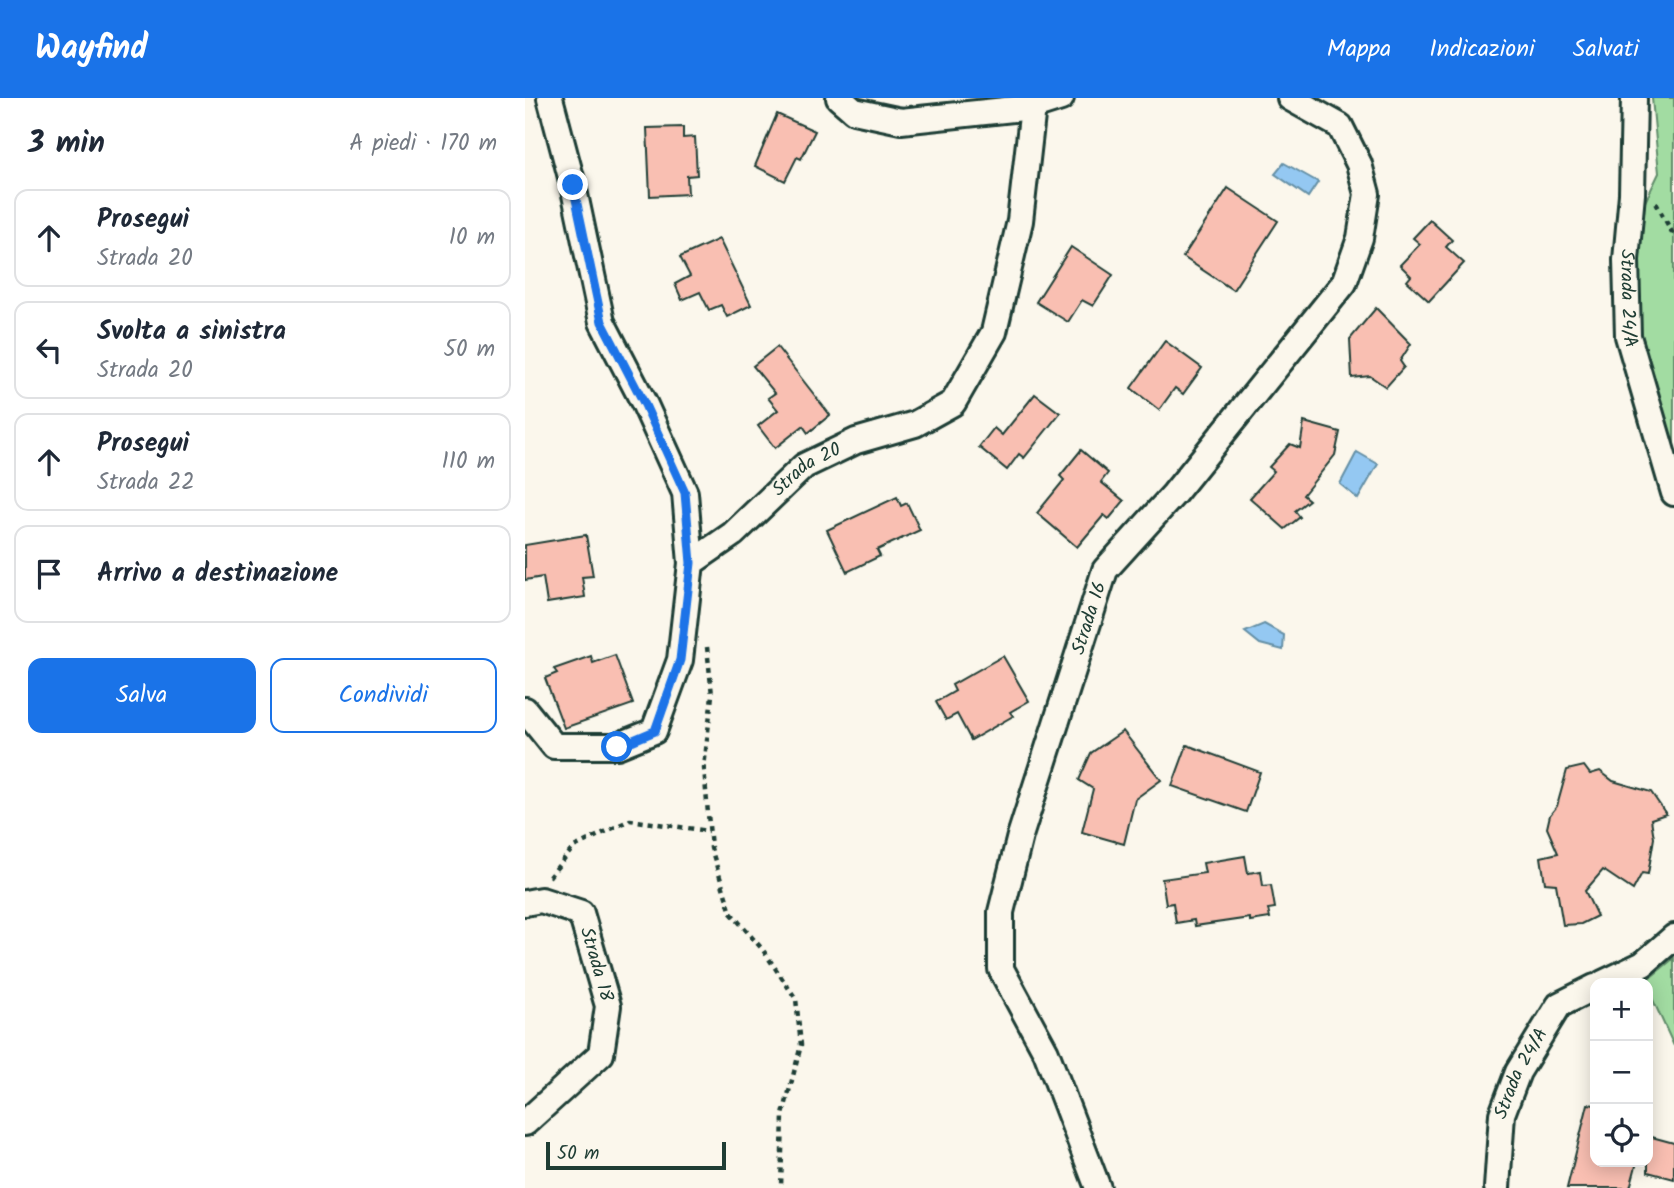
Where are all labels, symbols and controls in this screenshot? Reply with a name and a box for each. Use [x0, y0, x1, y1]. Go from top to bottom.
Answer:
text: Wayfind [35, 23, 148, 76]
text: Mappa [1327, 30, 1391, 69]
text: Indicazioni [1429, 30, 1535, 69]
text: Salvati [1573, 30, 1639, 69]
text: 3 min [28, 120, 105, 168]
text: A piedi · 170 m [349, 126, 497, 162]
route end [557, 169, 588, 200]
text: Prosegui [97, 199, 189, 241]
icon: ahead [30, 219, 68, 257]
text: 10 m [449, 220, 495, 256]
text: Strada 20 [97, 241, 193, 277]
street label: Strada 24/A [1611, 248, 1646, 352]
text: Svolta a sinistra [97, 311, 286, 353]
icon: left [30, 331, 68, 369]
text: 50 m [444, 332, 495, 368]
text: Strada 20 [97, 353, 193, 389]
text: Prosegui [97, 423, 189, 465]
street label: Strada 20 [765, 435, 846, 504]
icon: ahead [30, 443, 68, 481]
text: 110 m [442, 444, 495, 480]
text: Strada 22 [97, 465, 195, 501]
text: Arrivo a destinazione [97, 553, 338, 595]
icon: arrive [30, 555, 68, 593]
street label: Strada 16 [1064, 578, 1115, 659]
button: Salva [28, 658, 256, 733]
button: Condividi [270, 658, 497, 733]
route start [601, 731, 632, 762]
street label: Strada 18 [571, 924, 621, 1006]
map controls [1590, 978, 1653, 1167]
button: + [1590, 978, 1653, 1041]
street label: Strada 24/A [1486, 1022, 1556, 1123]
button: − [1590, 1041, 1653, 1104]
button: locate [1590, 1104, 1653, 1167]
scale bar [546, 1139, 726, 1171]
text: 50 m [557, 1139, 599, 1169]

